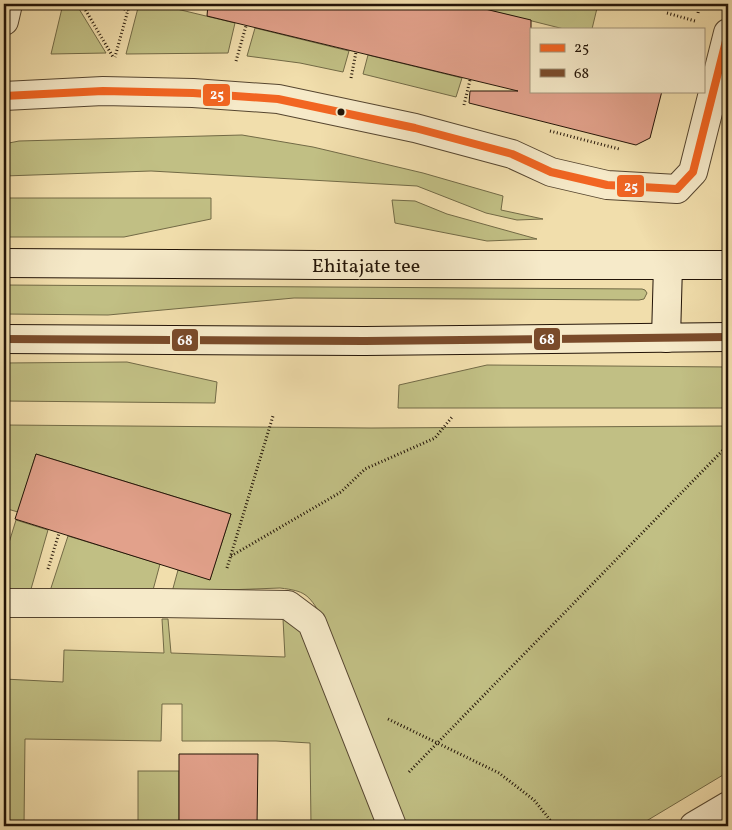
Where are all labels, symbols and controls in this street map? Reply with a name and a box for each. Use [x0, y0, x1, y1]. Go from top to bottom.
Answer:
legend [530, 28, 704, 92]
text: 25 [574, 38, 589, 59]
text: 68 [574, 64, 589, 85]
line badge: 25 [202, 83, 231, 107]
text: 25 [210, 86, 224, 105]
unlabelled marker [336, 107, 346, 117]
line badge: 25 [616, 174, 645, 198]
text: 25 [624, 178, 638, 197]
street label: Ehitajate tee [312, 253, 420, 281]
line badge: 68 [533, 327, 561, 351]
line badge: 68 [171, 328, 199, 352]
text: 68 [539, 331, 555, 350]
text: 68 [177, 332, 193, 351]

